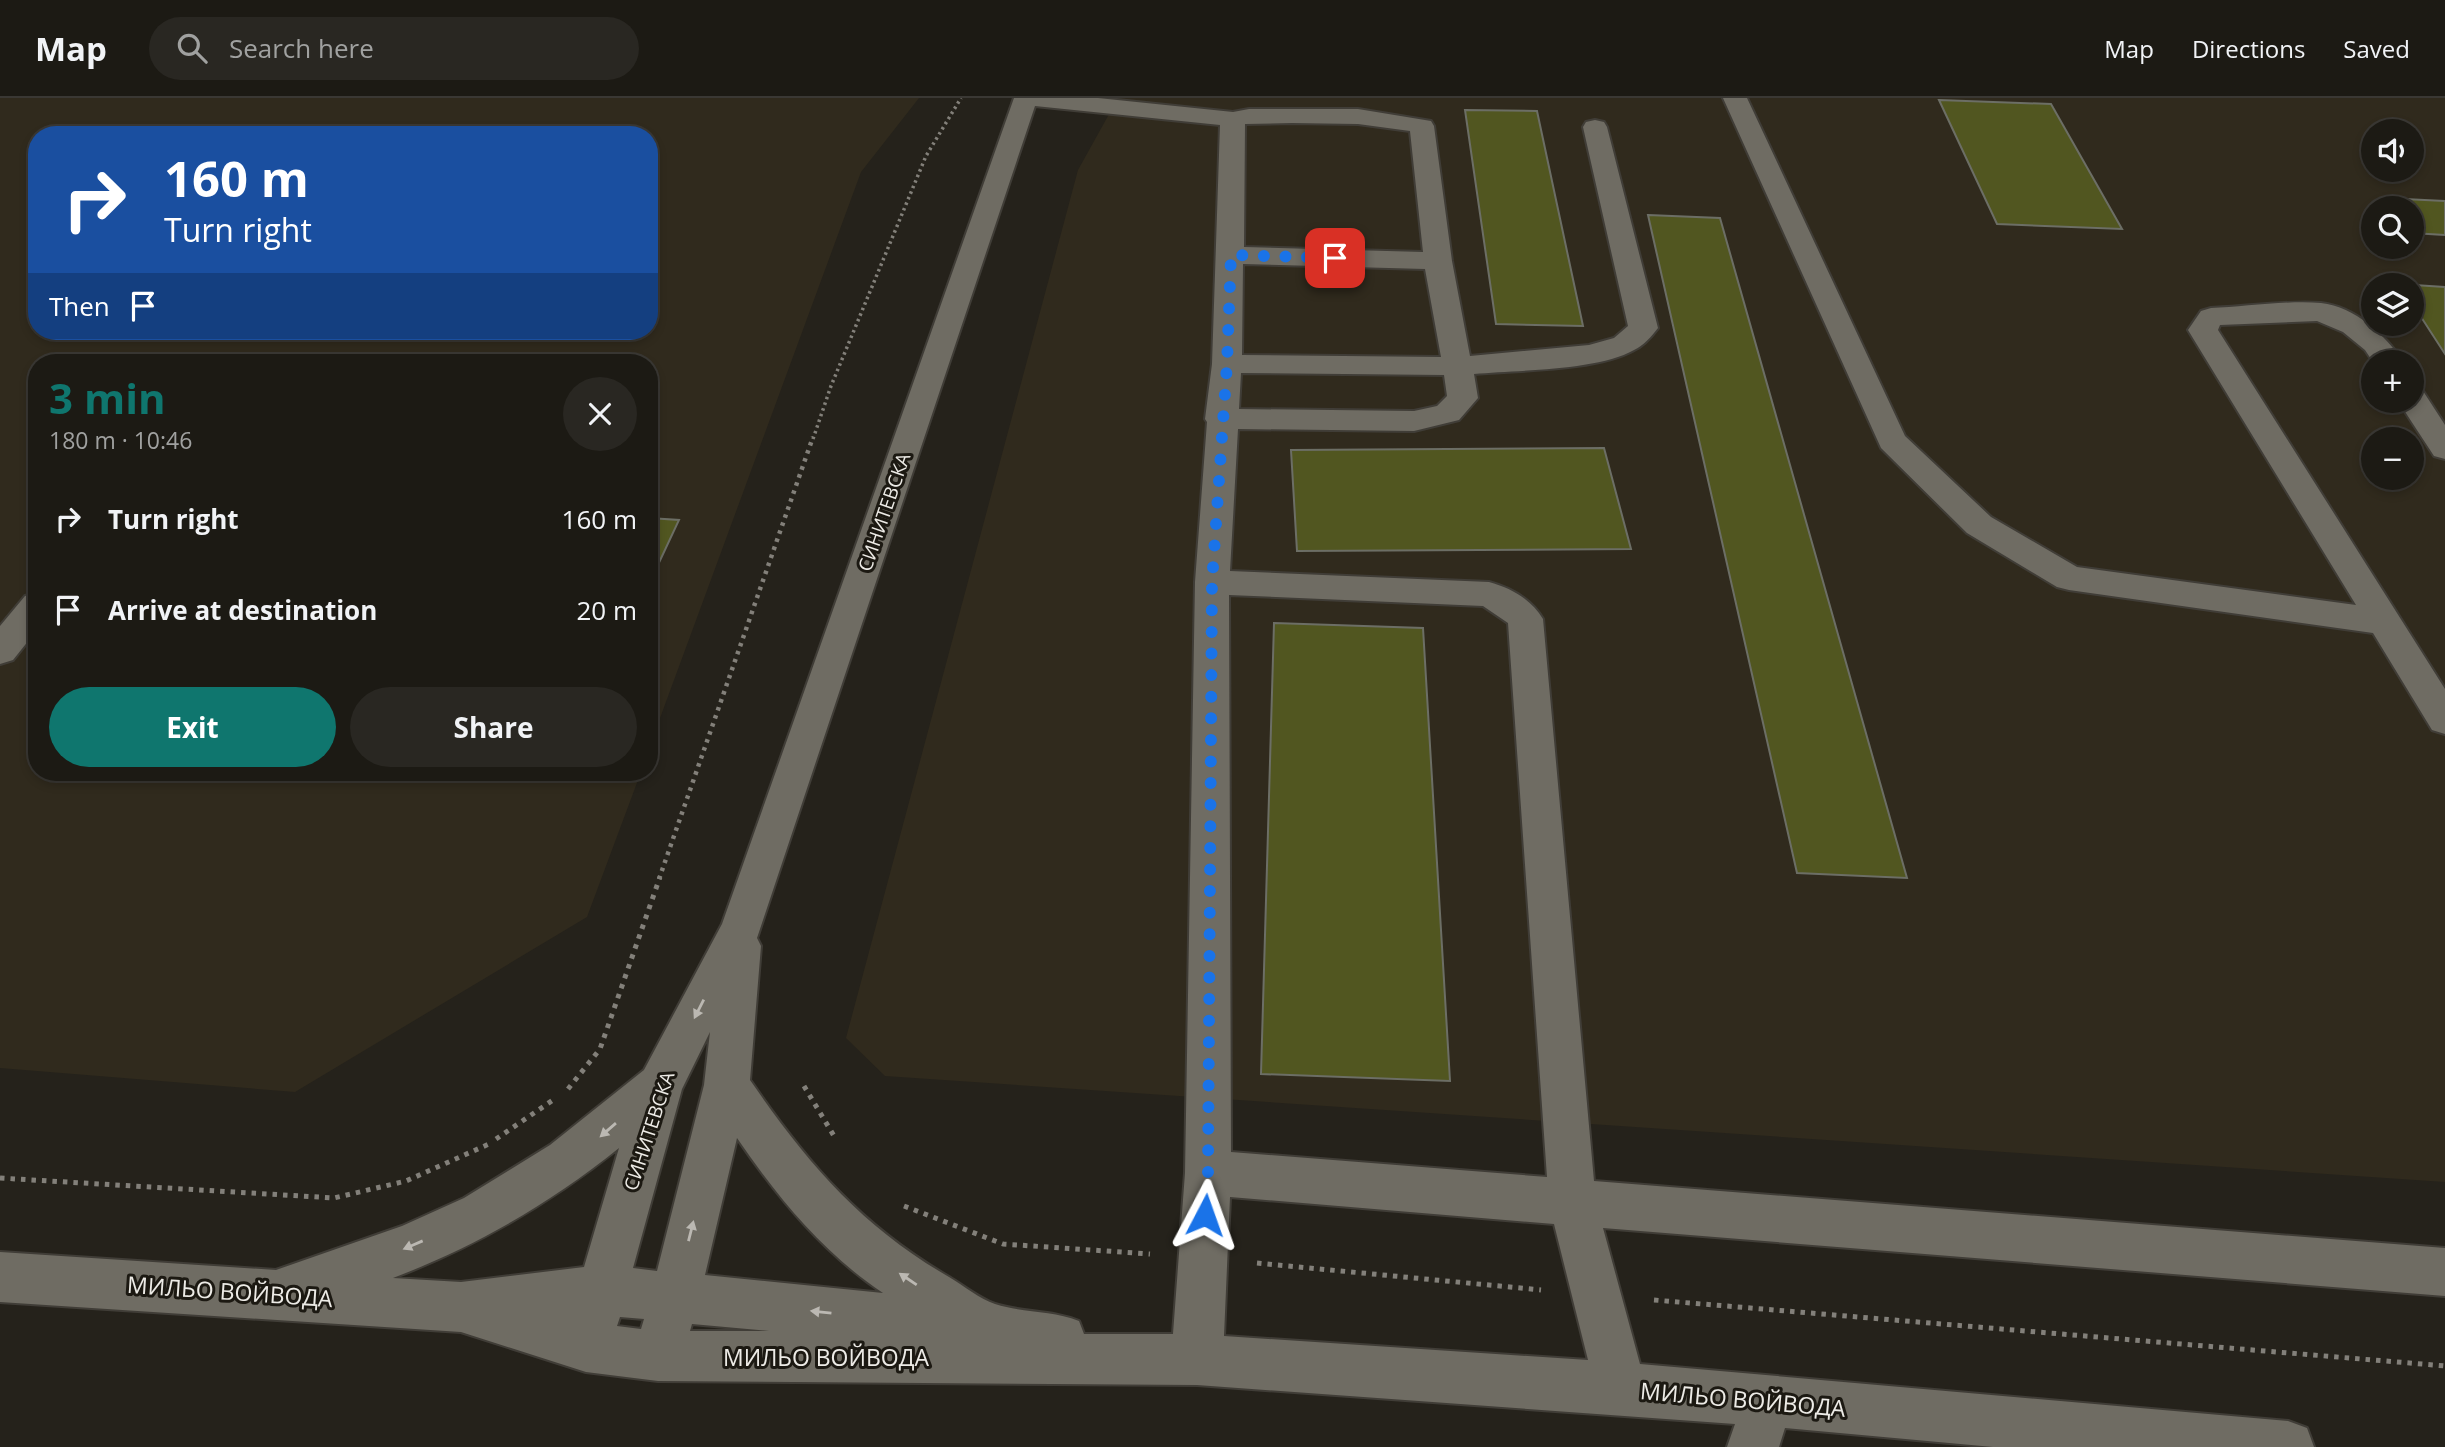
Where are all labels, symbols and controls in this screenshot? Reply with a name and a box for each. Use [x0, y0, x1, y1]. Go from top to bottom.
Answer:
search box [149, 17, 639, 80]
text: Map [35, 26, 107, 71]
icon: search [173, 29, 211, 67]
text: Search here [229, 30, 374, 66]
text: Map [2104, 32, 2154, 65]
text: Directions [2192, 32, 2305, 65]
text: Saved [2343, 32, 2410, 65]
map controls [2361, 119, 2424, 490]
button: sound [2361, 119, 2424, 182]
text: 160 m [164, 145, 309, 211]
icon: right [49, 154, 140, 245]
button: search [2361, 196, 2424, 259]
text: Turn right [164, 208, 312, 251]
pin [1305, 228, 1365, 288]
icon: arrive [1316, 239, 1354, 277]
button: layers [2361, 273, 2424, 336]
icon: arrive [124, 287, 162, 325]
text: Then [49, 288, 110, 324]
button: + [2361, 350, 2424, 413]
text: 3 min [49, 369, 166, 426]
button: close [563, 377, 637, 451]
text: 180 m · 10:46 [49, 424, 192, 456]
button: − [2361, 427, 2424, 490]
street label: СИНИТЕВСКА [852, 449, 916, 575]
icon: right [49, 500, 87, 538]
text: Turn right [108, 501, 239, 537]
text: 160 m [562, 501, 637, 537]
icon: arrive [49, 591, 87, 629]
text: Arrive at destination [108, 592, 377, 628]
text: 20 m [576, 592, 637, 628]
button: Exit [49, 687, 336, 767]
button: Share [350, 687, 637, 767]
one-way arrow [694, 999, 705, 1019]
street label: СИНИТЕВСКА [618, 1068, 680, 1194]
one-way arrow [600, 1122, 618, 1137]
position arrow [1168, 1178, 1242, 1252]
one-way arrow [686, 1220, 697, 1242]
one-way arrow [403, 1240, 424, 1251]
street label: МИЛЬО ВОЙВОДА [126, 1268, 334, 1314]
one-way arrow [899, 1272, 917, 1286]
one-way arrow [810, 1306, 832, 1317]
street label: МИЛЬО ВОЙВОДА [723, 1341, 929, 1373]
street label: МИЛЬО ВОЙВОДА [1639, 1374, 1847, 1424]

